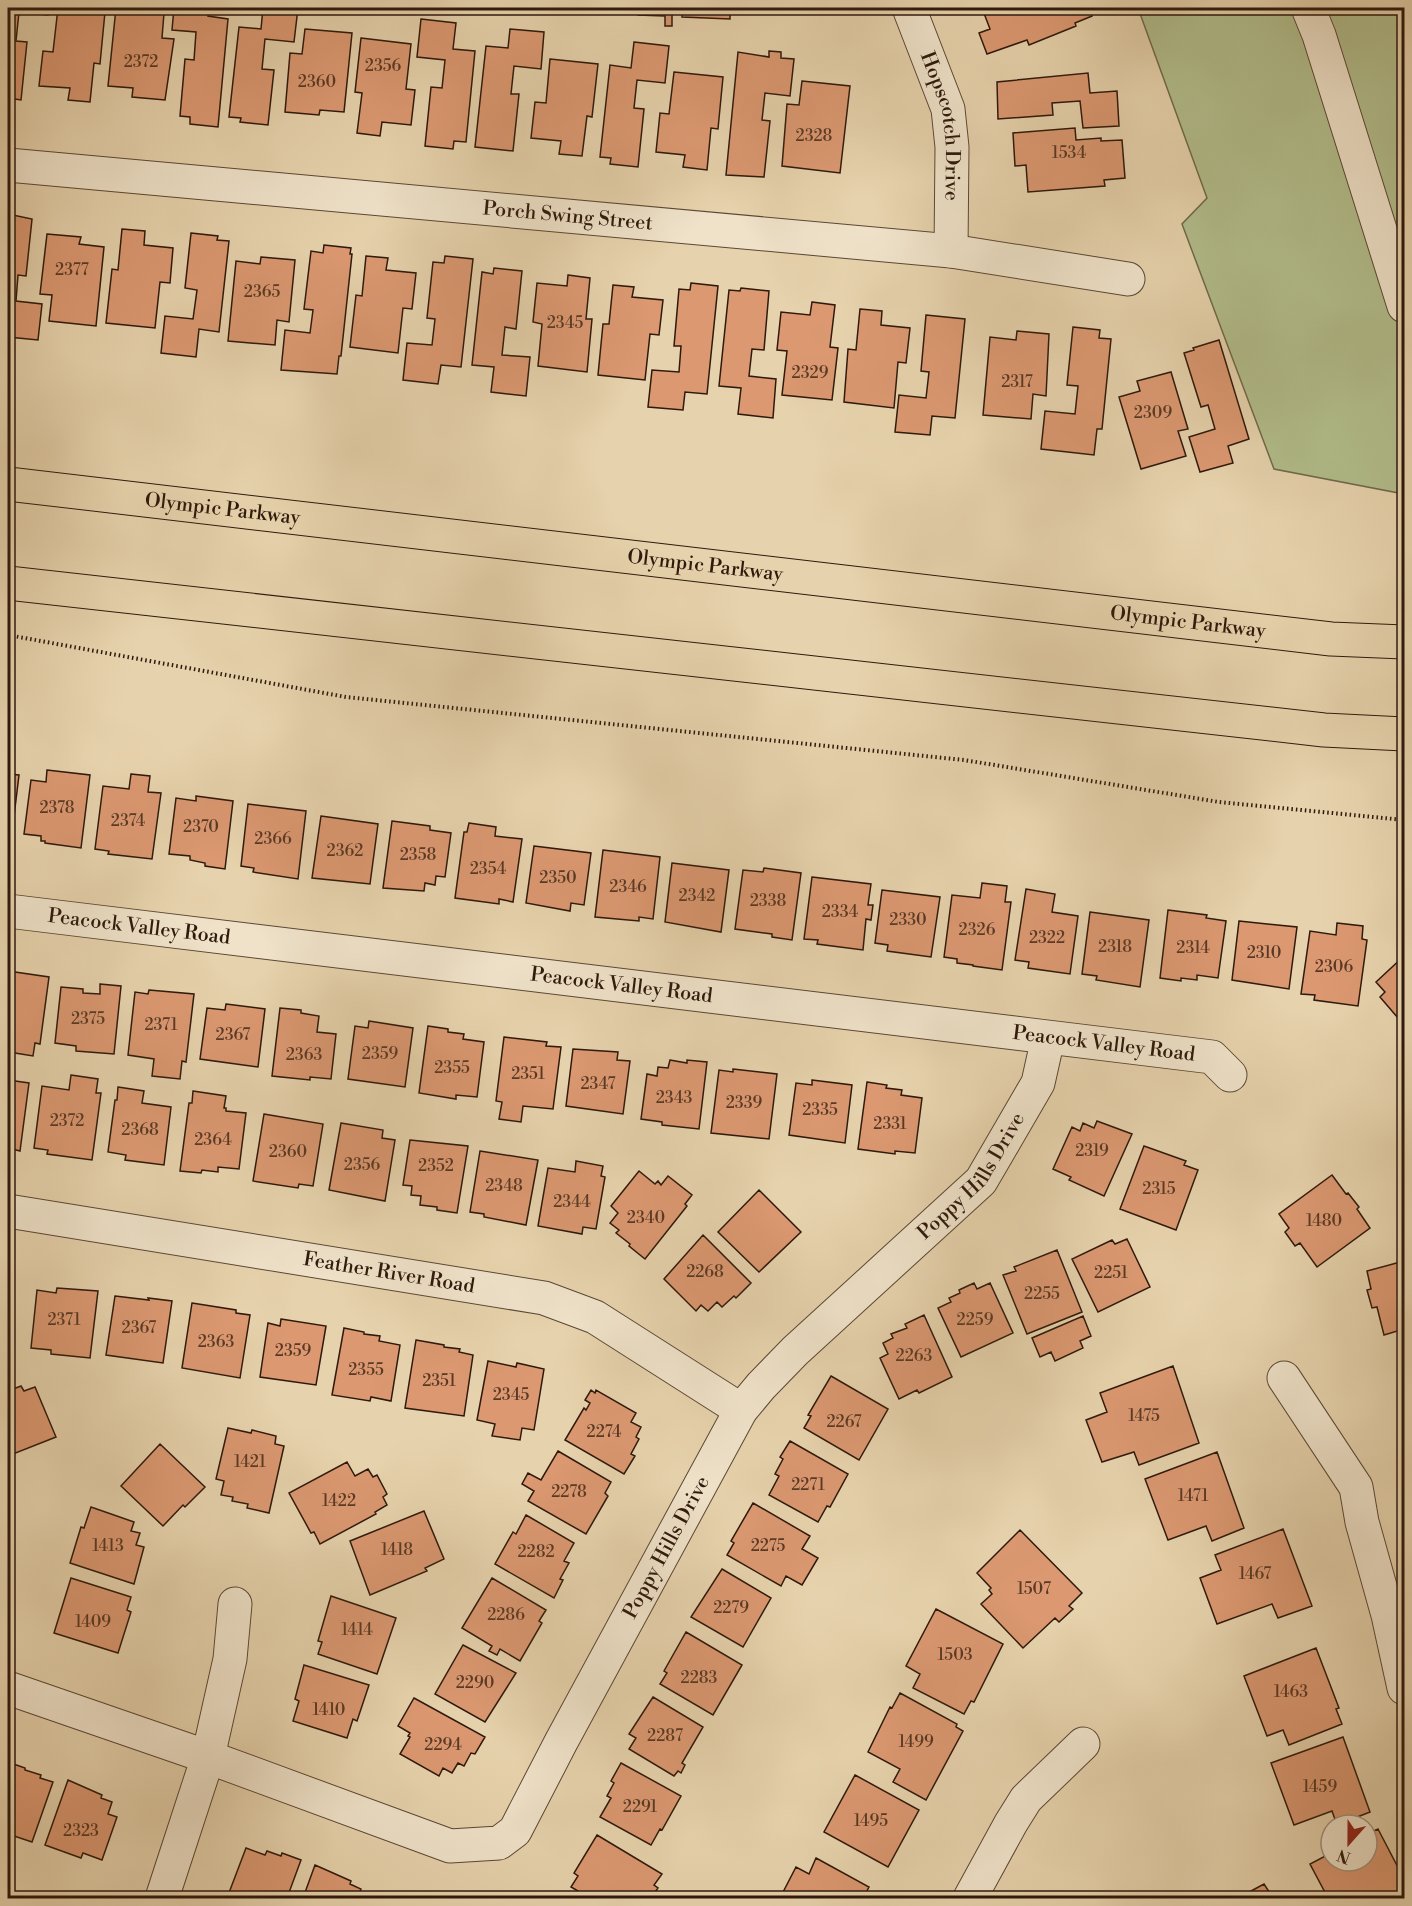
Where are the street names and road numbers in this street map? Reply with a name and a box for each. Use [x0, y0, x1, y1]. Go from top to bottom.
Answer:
street label: Hopscotch Drive [915, 48, 965, 201]
street label: Porch Swing Street [482, 196, 654, 236]
street label: Olympic Parkway [143, 488, 302, 531]
street label: Olympic Parkway [626, 544, 785, 587]
street label: Olympic Parkway [1109, 601, 1267, 644]
street label: Peacock Valley Road [46, 903, 232, 950]
street label: Peacock Valley Road [529, 962, 715, 1009]
street label: Peacock Valley Road [1011, 1020, 1197, 1067]
street label: Poppy Hills Drive [912, 1108, 1030, 1245]
street label: Feather River Road [301, 1247, 477, 1299]
street label: Poppy Hills Drive [618, 1472, 715, 1623]

